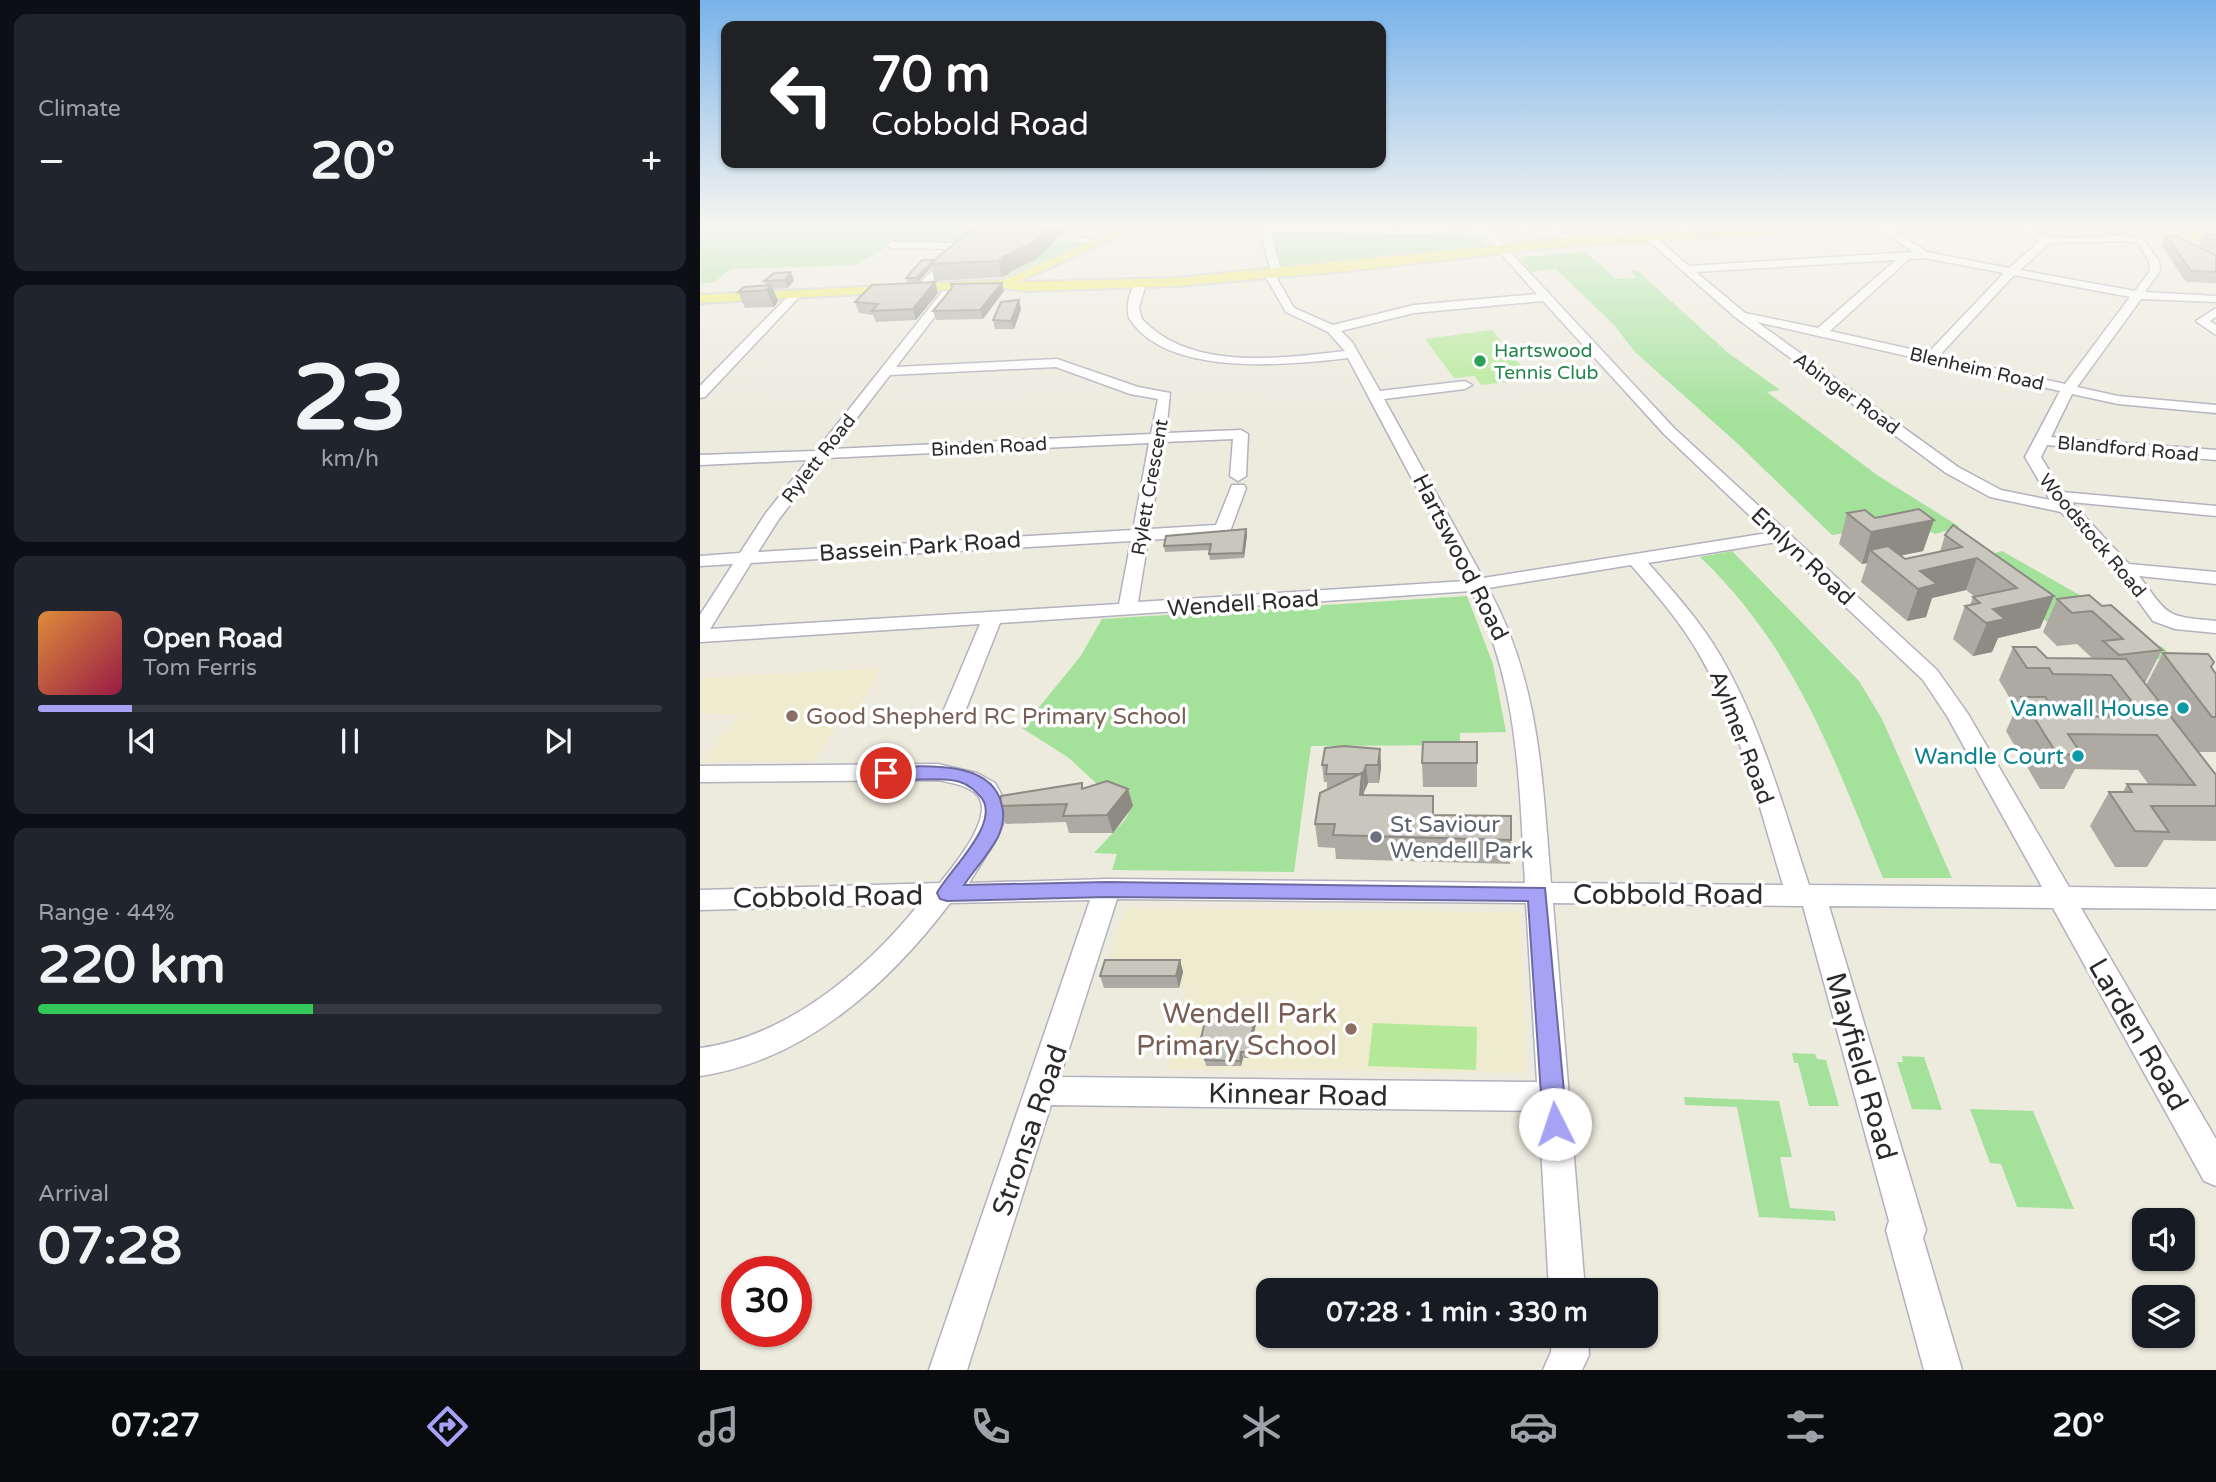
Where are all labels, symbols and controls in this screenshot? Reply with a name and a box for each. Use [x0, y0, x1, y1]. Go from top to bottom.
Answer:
text: 70 m [871, 46, 990, 105]
icon: left [756, 49, 847, 140]
text: Climate [38, 95, 121, 123]
text: Cobbold Road [871, 106, 1089, 144]
text: 20° [310, 130, 395, 193]
text: − [38, 139, 65, 185]
text: + [641, 139, 662, 185]
place label: Hartswood Tennis Club [1494, 340, 1599, 384]
street label: Blenheim Road [1907, 343, 2046, 395]
text: 23 [293, 344, 407, 454]
street label: Abinger Road [1789, 348, 1903, 439]
marker: Hartswood Tennis Club [1472, 353, 1488, 369]
street label: Rylett Road [777, 410, 860, 507]
street label: Rylett Crescent [1127, 417, 1173, 557]
street label: Blandford Road [2056, 432, 2200, 466]
street label: Binden Road [930, 433, 1048, 461]
text: km/h [321, 445, 379, 473]
street label: Woodstock Road [2034, 469, 2150, 602]
street label: Hartswood Road [1406, 470, 1514, 645]
street label: Emlyn Road [1745, 502, 1860, 612]
street label: Bassein Park Road [818, 526, 1022, 568]
street label: Wendell Road [1166, 585, 1320, 623]
text: Open Road [143, 623, 283, 654]
text: Tom Ferris [143, 654, 257, 682]
street label: Aylmer Road [1703, 666, 1779, 808]
place label: Vanwall House [2010, 695, 2169, 723]
marker: Vanwall House [2175, 700, 2191, 716]
place label: Good Shepherd RC Primary School [806, 703, 1187, 731]
marker: Good Shepherd RC Primary School [784, 708, 800, 724]
icon: previous [123, 722, 161, 760]
icon: pause [331, 722, 369, 760]
icon: next [539, 722, 577, 760]
pin [856, 743, 916, 803]
place label: Wandle Court [1914, 743, 2064, 771]
marker: Wandle Court [2070, 748, 2086, 764]
icon: arrive [867, 754, 905, 792]
place label: St Saviour Wendell Park [1390, 811, 1533, 865]
marker: St Saviour Wendell Park [1368, 829, 1384, 845]
street label: Cobbold Road [732, 878, 924, 916]
street label: Cobbold Road [1573, 878, 1763, 912]
text: Range · 44% [38, 899, 174, 927]
text: 220 km [38, 934, 226, 997]
street label: Larden Road [2081, 952, 2195, 1117]
street label: Mayfield Road [1818, 969, 1904, 1164]
place label: Wendell Park Primary School [1136, 997, 1337, 1063]
marker: Wendell Park Primary School [1343, 1021, 1359, 1037]
street label: Stronsa Road [985, 1040, 1075, 1220]
street label: Kinnear Road [1208, 1076, 1388, 1114]
position arrow [1518, 1087, 1592, 1161]
text: Arrival [38, 1180, 109, 1208]
map controls [2132, 1208, 2195, 1348]
button: sound [2132, 1208, 2195, 1271]
text: 07:28 [38, 1215, 182, 1278]
speed limit sign: 30 [721, 1256, 812, 1347]
button: layers [2132, 1285, 2195, 1348]
text: 07:28 · 1 min · 330 m [1326, 1297, 1588, 1328]
icon: directions [423, 1402, 472, 1451]
icon: music [694, 1402, 743, 1451]
icon: phone [966, 1402, 1015, 1451]
icon: climate [1237, 1402, 1286, 1451]
icon: car [1509, 1402, 1558, 1451]
icon: filters [1781, 1402, 1830, 1451]
text: 07:27 [111, 1407, 200, 1445]
text: 20° [2052, 1407, 2105, 1445]

